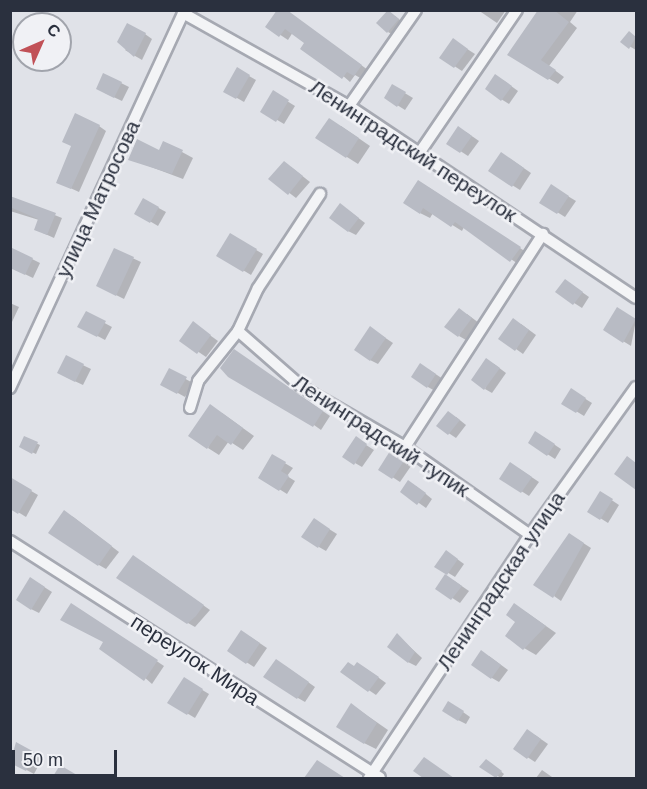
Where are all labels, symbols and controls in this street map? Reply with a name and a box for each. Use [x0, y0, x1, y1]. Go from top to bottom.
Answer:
north arrow [12, 12, 72, 72]
text: С [44, 20, 64, 40]
street label: Ленинградский переулок [305, 74, 521, 228]
street label: улица Матросова [51, 116, 145, 282]
street label: Ленинградский тупик [288, 370, 474, 502]
street label: Ленинградская улица [432, 487, 570, 675]
street label: переулок Мира [126, 609, 264, 711]
scale bar [15, 738, 120, 776]
text: 50 m [23, 750, 63, 770]

